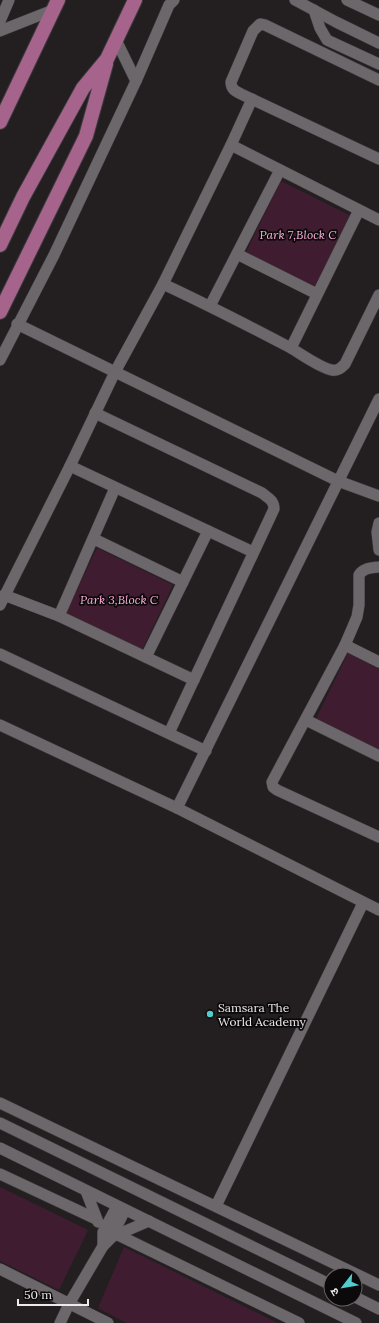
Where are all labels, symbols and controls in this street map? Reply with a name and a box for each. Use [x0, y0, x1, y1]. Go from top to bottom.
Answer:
park label: Park 7,Block C [260, 227, 336, 242]
park label: Park 3,Block C [80, 592, 158, 607]
place label: Samsara The World Academy [218, 1000, 307, 1029]
marker: Samsara The World Academy [205, 1009, 215, 1019]
north arrow [323, 1267, 363, 1307]
scale bar [18, 1281, 88, 1307]
text: उ [326, 1285, 342, 1299]
text: 50 m [24, 1287, 52, 1302]

